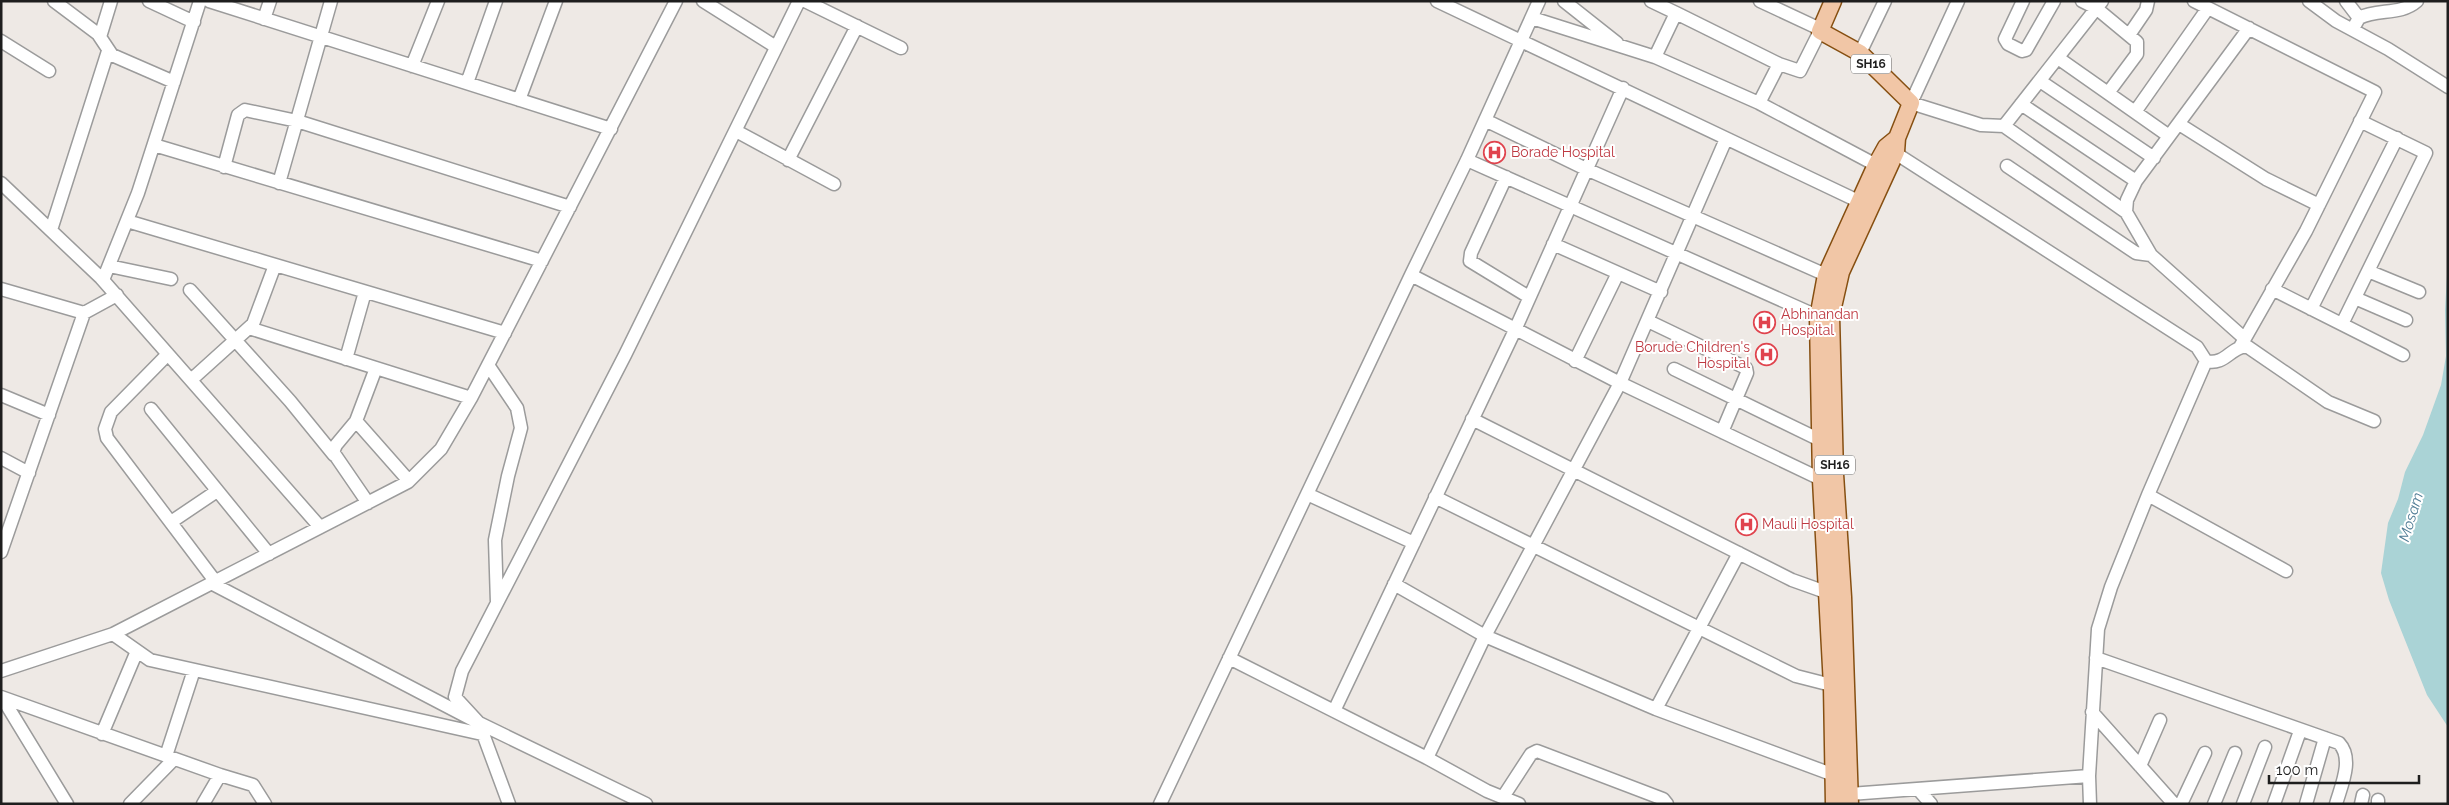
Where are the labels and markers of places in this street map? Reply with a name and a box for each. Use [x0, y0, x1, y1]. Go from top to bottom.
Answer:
hospital icon: Borade Hospital [1483, 140, 1507, 164]
place label: Borade Hospital [1511, 144, 1615, 160]
place label: Abhinandan Hospital [1781, 306, 1859, 338]
hospital icon: Abhinandan Hospital [1753, 310, 1777, 334]
place label: Borude Children's Hospital [1635, 339, 1750, 371]
hospital icon: Borude Children's Hospital [1754, 343, 1778, 367]
hospital icon: Mauli Hospital [1734, 512, 1758, 536]
place label: Mauli Hospital [1762, 516, 1854, 532]

